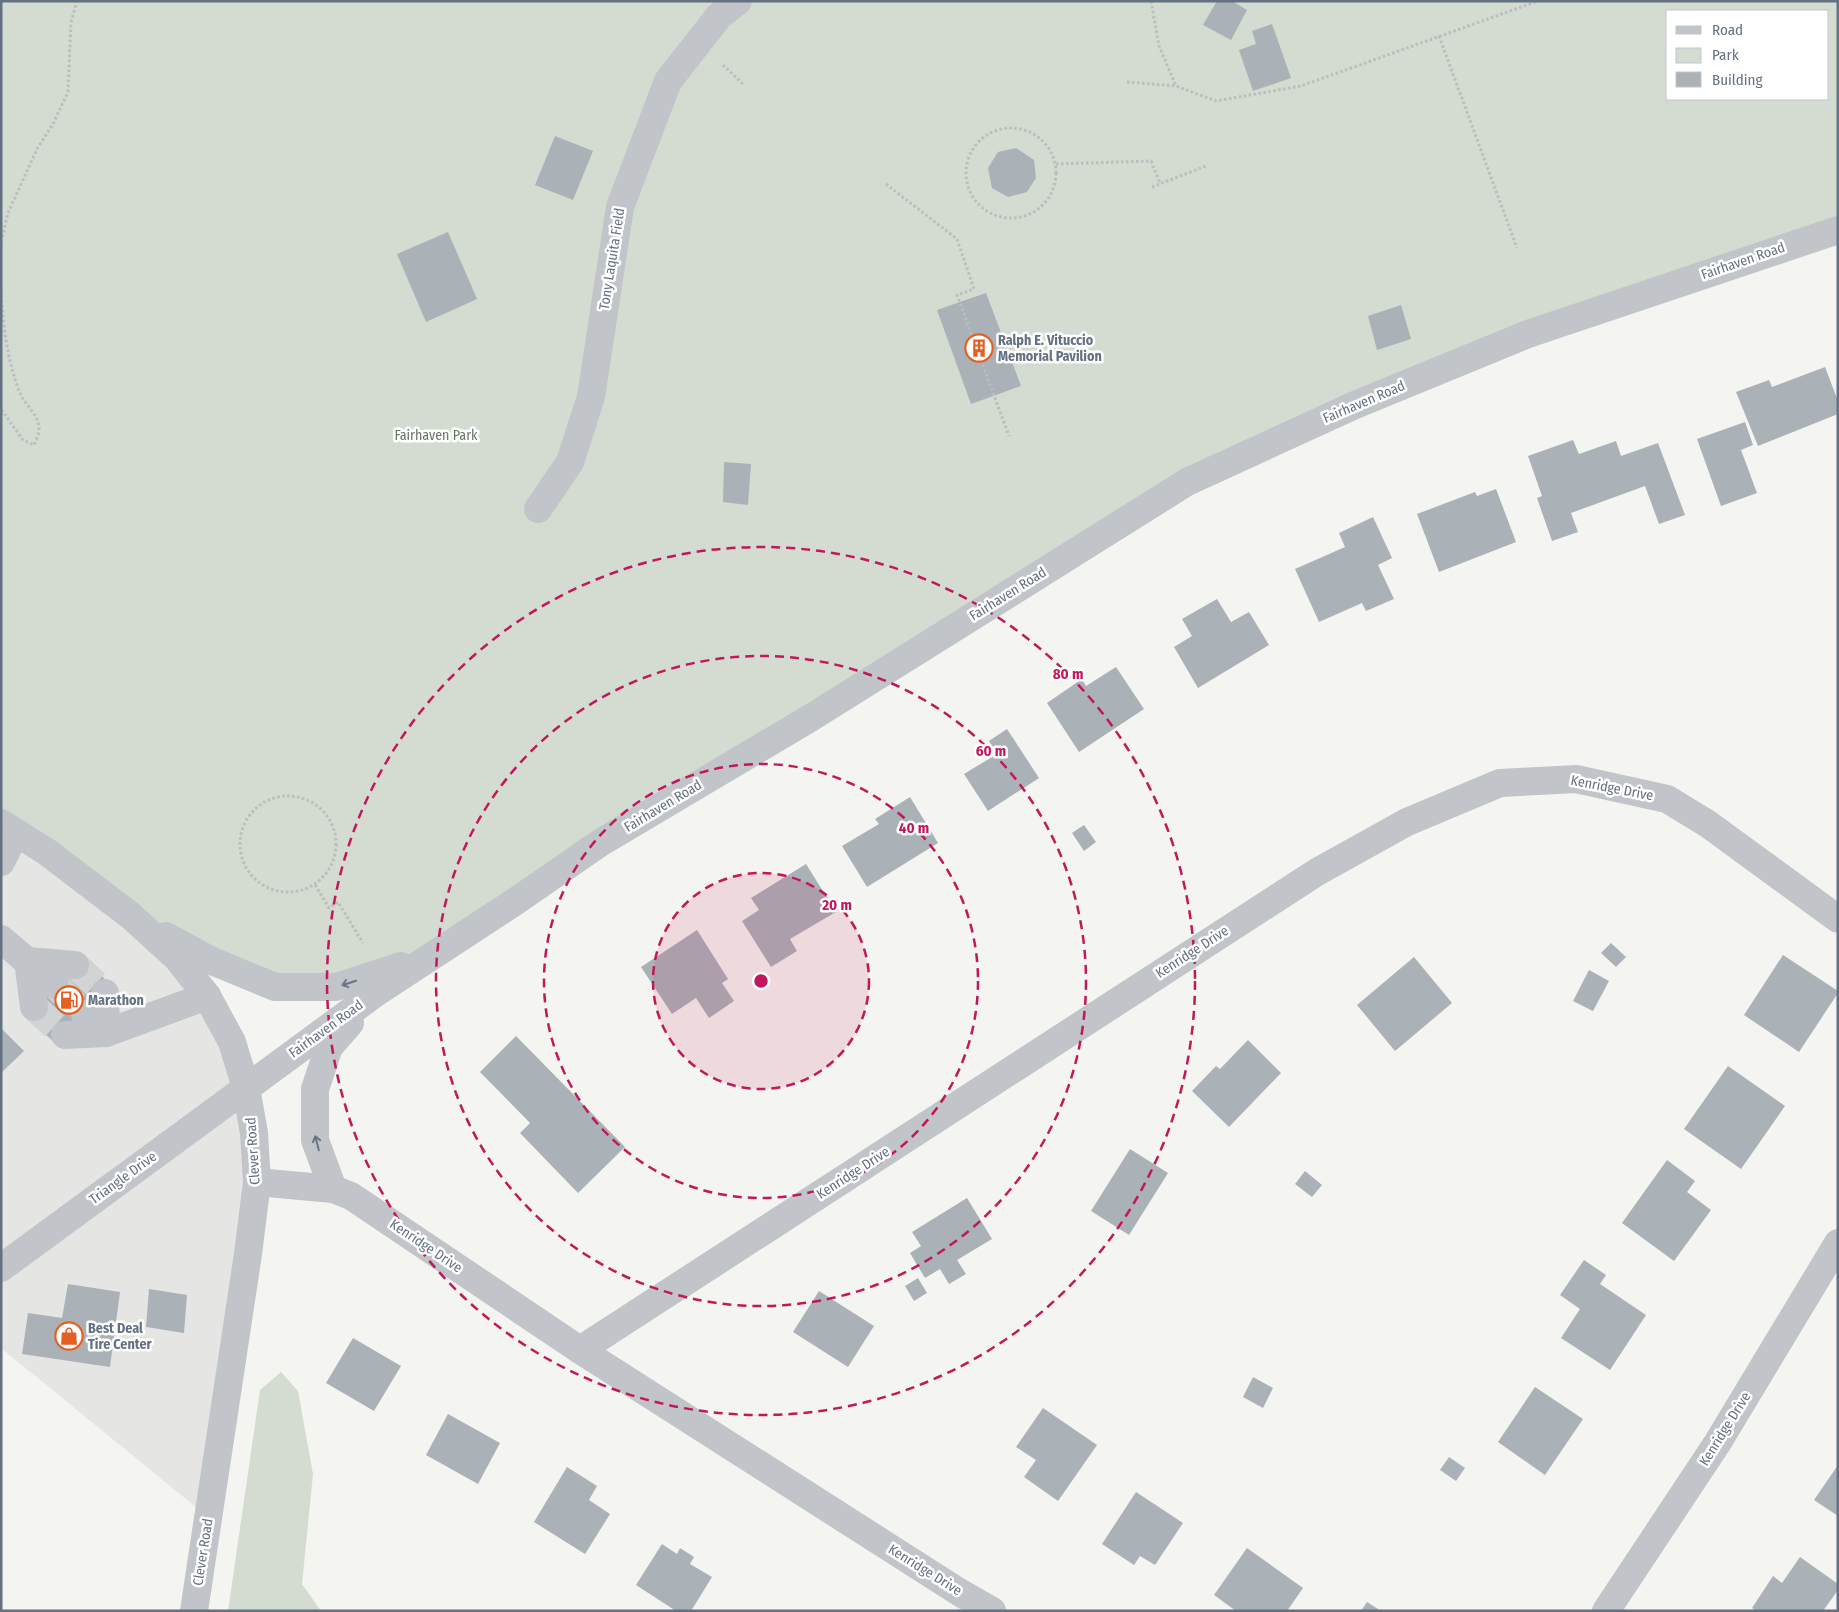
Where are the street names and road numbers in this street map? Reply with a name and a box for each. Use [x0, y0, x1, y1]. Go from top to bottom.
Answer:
street label: Tony Laquita Field [596, 207, 628, 311]
street label: Fairhaven Road [1699, 239, 1787, 283]
street label: Fairhaven Road [1320, 377, 1408, 427]
street label: Fairhaven Road [966, 564, 1050, 624]
street label: Kenridge Drive [1569, 772, 1655, 804]
street label: Fairhaven Road [621, 776, 705, 836]
street label: Kenridge Drive [1152, 922, 1232, 982]
street label: Fairhaven Road [286, 996, 366, 1062]
street label: Clever Road [242, 1117, 264, 1185]
street label: Kenridge Drive [813, 1143, 893, 1203]
street label: Triangle Drive [86, 1148, 160, 1208]
street label: Kenridge Drive [387, 1216, 465, 1276]
street label: Kenridge Drive [1696, 1389, 1754, 1469]
street label: Clever Road [189, 1517, 217, 1587]
street label: Kenridge Drive [885, 1541, 965, 1599]

